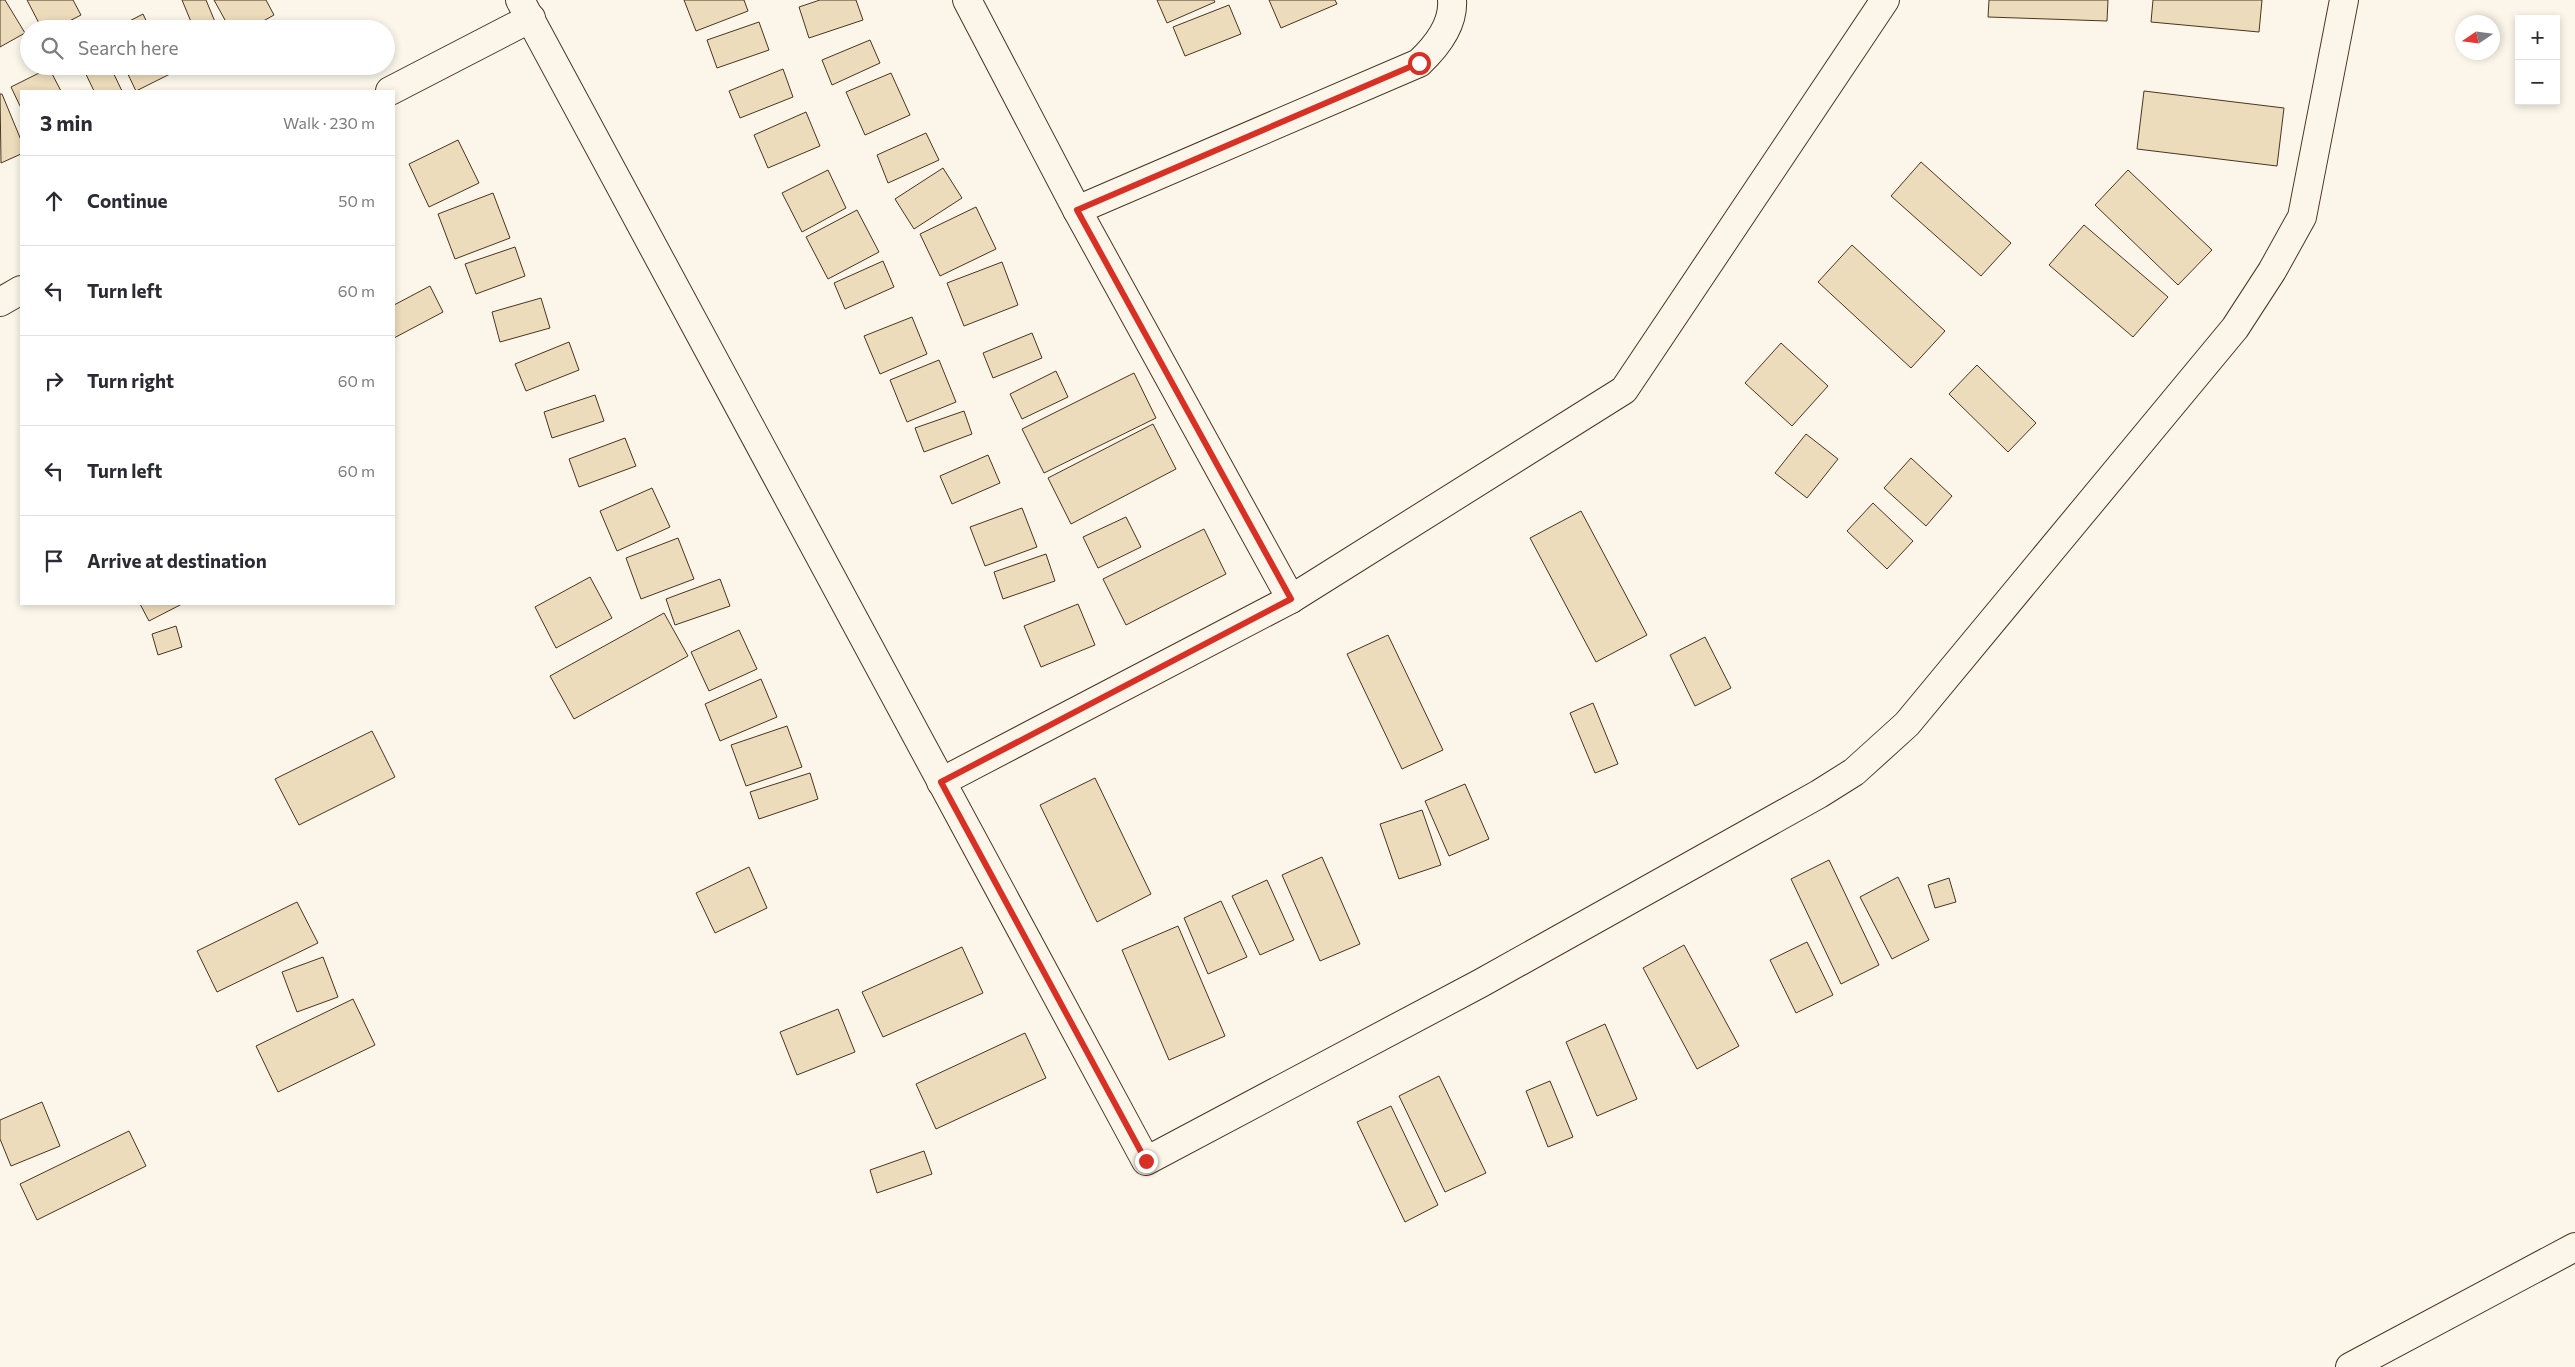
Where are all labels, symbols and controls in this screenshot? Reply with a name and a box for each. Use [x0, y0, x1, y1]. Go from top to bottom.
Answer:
north arrow [2455, 15, 2500, 60]
map controls [2515, 15, 2560, 105]
button: + [2515, 15, 2560, 60]
search box [20, 20, 395, 75]
icon: search [38, 34, 66, 62]
text: Search here [78, 36, 178, 59]
route start [1408, 52, 1431, 75]
button: − [2515, 60, 2560, 105]
text: 3 min [40, 110, 93, 135]
text: Walk · 230 m [283, 113, 375, 132]
icon: ahead [40, 187, 68, 215]
text: Continue [87, 189, 167, 212]
text: 50 m [338, 191, 375, 210]
icon: left [40, 277, 68, 305]
text: Turn left [87, 279, 162, 302]
text: 60 m [338, 281, 375, 300]
icon: right [40, 367, 68, 395]
text: Turn right [87, 369, 174, 392]
text: 60 m [338, 371, 375, 390]
icon: left [40, 457, 68, 485]
text: Turn left [87, 459, 162, 482]
text: 60 m [338, 461, 375, 480]
icon: arrive [40, 547, 68, 575]
text: Arrive at destination [87, 549, 267, 572]
route end [1135, 1150, 1158, 1173]

